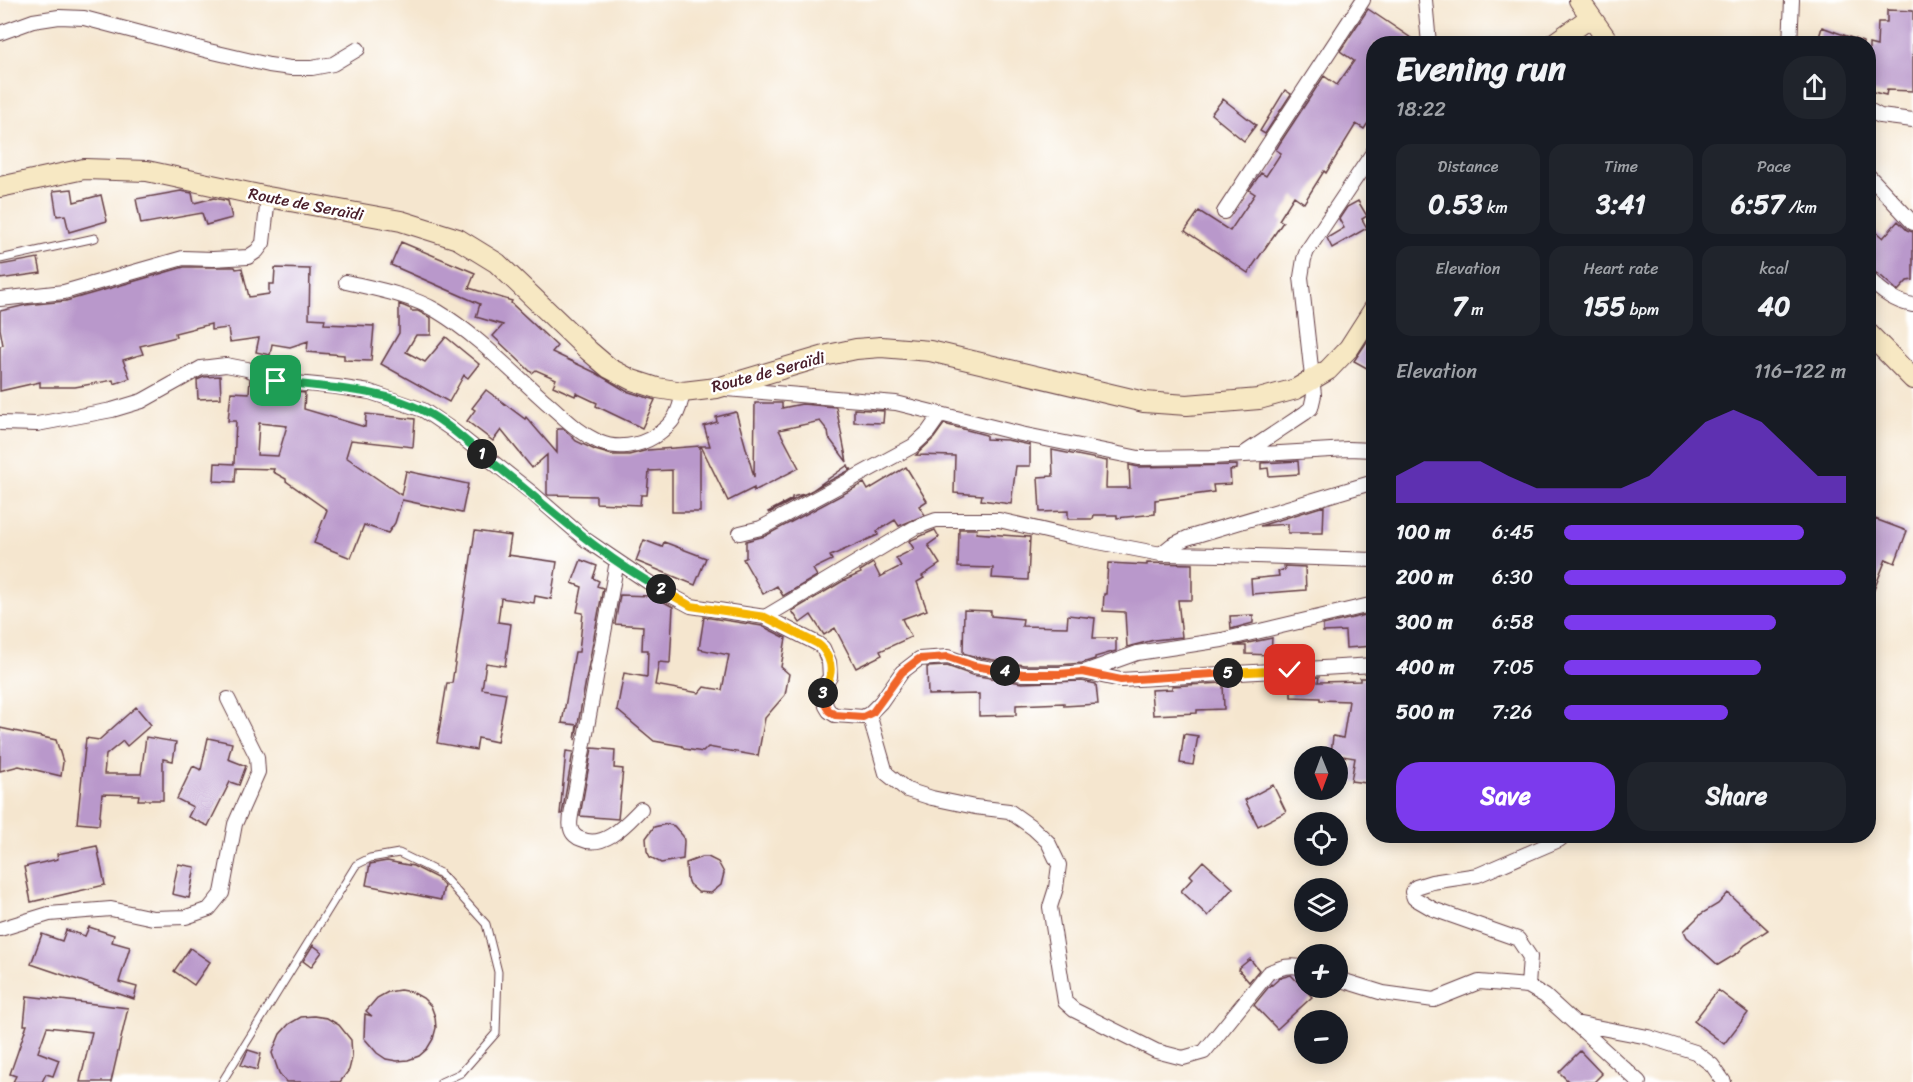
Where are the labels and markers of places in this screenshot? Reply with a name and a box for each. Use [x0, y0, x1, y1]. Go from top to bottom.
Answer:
pin [250, 355, 301, 406]
pin: 1 [467, 439, 497, 469]
pin: 2 [646, 574, 676, 604]
pin [1264, 644, 1315, 695]
pin: 4 [990, 656, 1020, 686]
pin: 5 [1213, 658, 1243, 688]
pin: 3 [808, 678, 838, 708]

